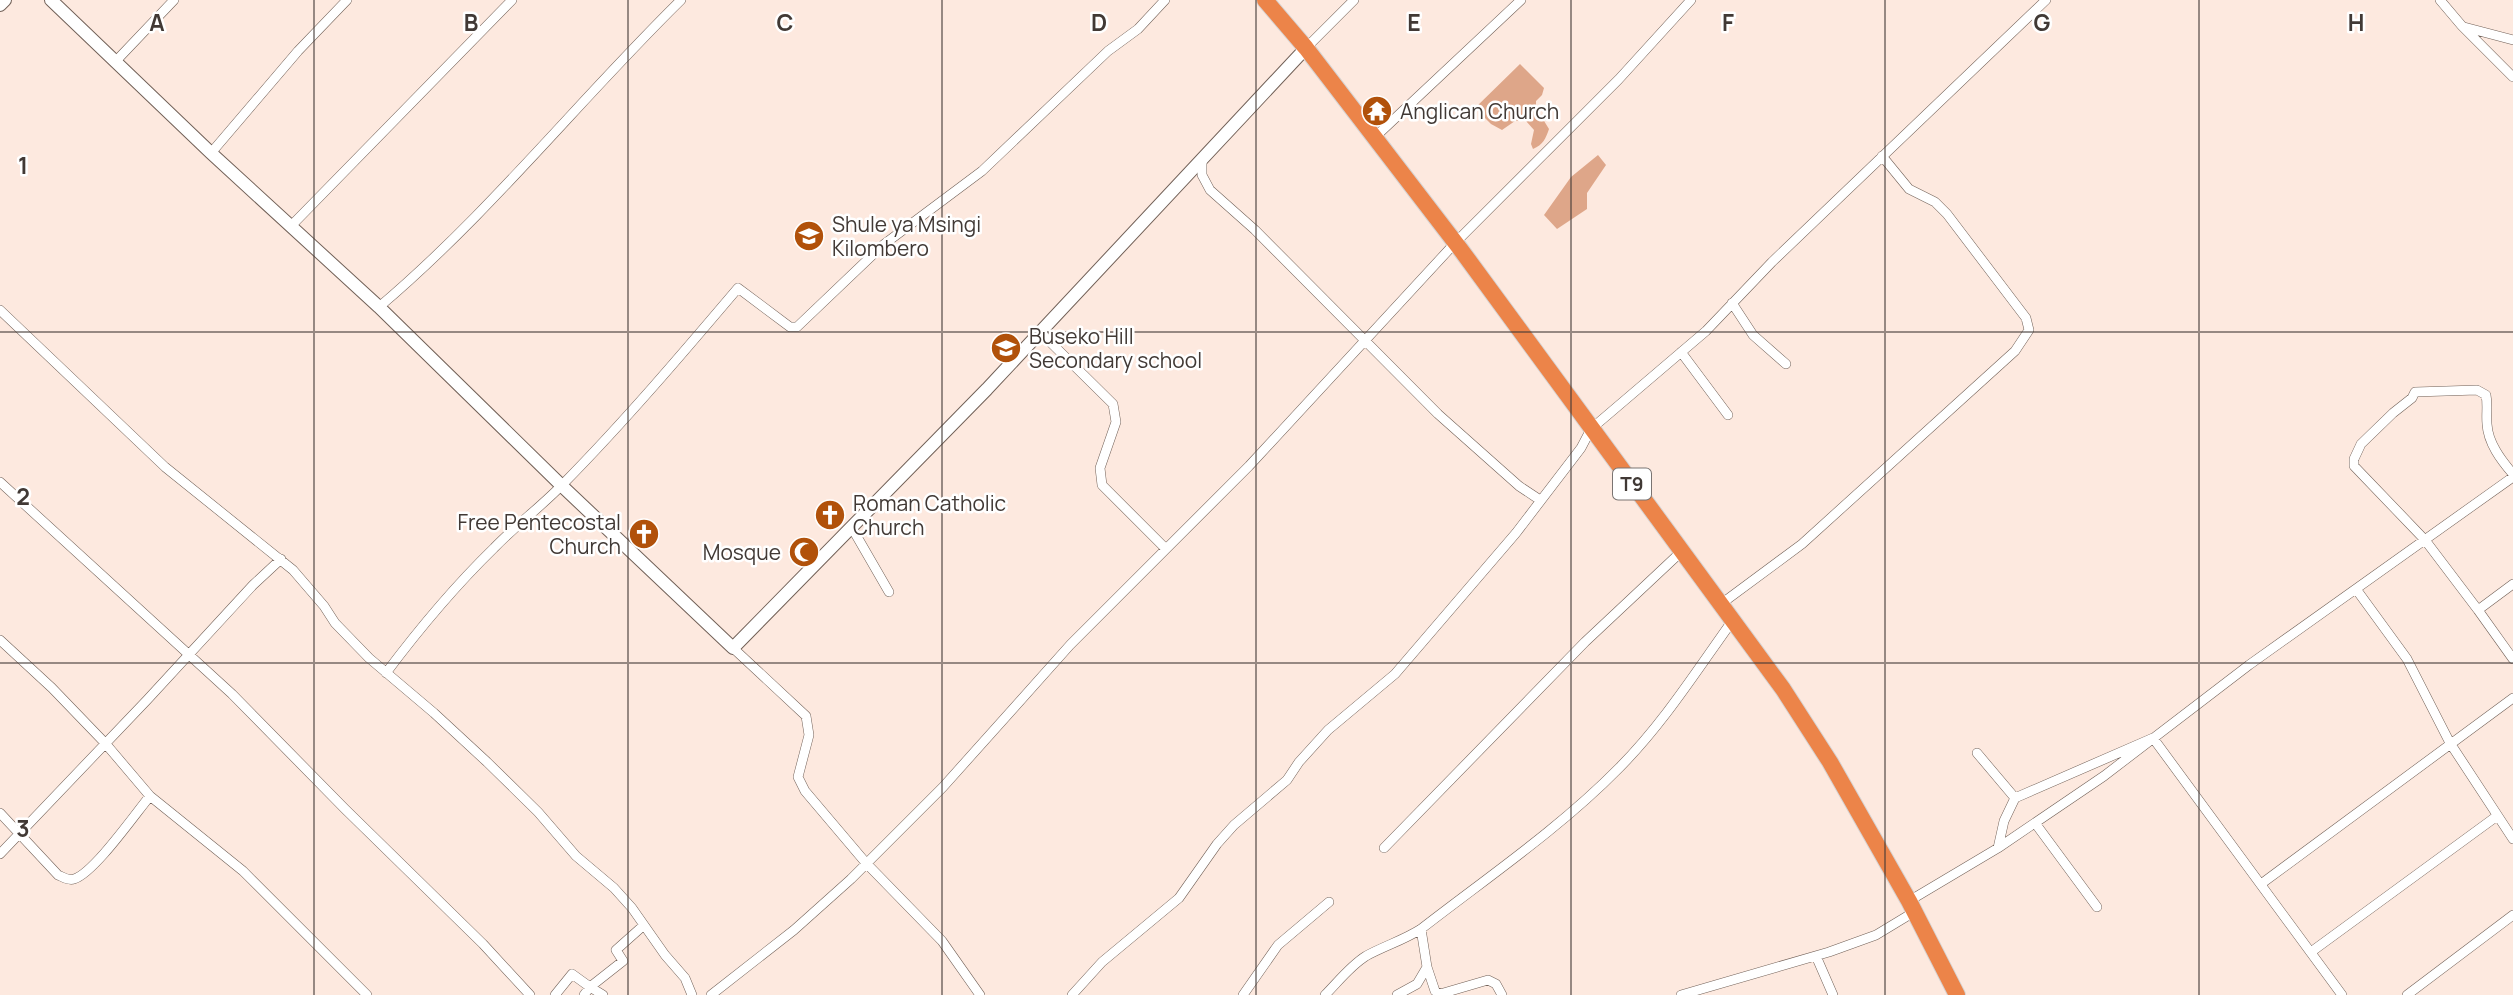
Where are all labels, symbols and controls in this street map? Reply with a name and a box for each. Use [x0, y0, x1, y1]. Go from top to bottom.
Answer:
text: A [149, 6, 165, 38]
text: B [464, 6, 478, 38]
text: C [777, 6, 794, 38]
text: D [1091, 6, 1107, 38]
text: E [1407, 6, 1421, 38]
text: F [1722, 6, 1734, 38]
text: G [2034, 6, 2051, 38]
text: H [2348, 6, 2364, 38]
temple icon: Anglican Church [1360, 94, 1394, 128]
place label: Anglican Church [1400, 97, 1559, 125]
text: 1 [18, 149, 28, 181]
place label: Shule ya Msingi Kilombero [832, 210, 981, 262]
school or university icon: Shule ya Msingi Kilombero [792, 219, 826, 253]
place label: Buseko Hill Secondary school [1029, 322, 1202, 374]
school or university icon: Buseko Hill Secondary school [989, 331, 1023, 365]
road number: T9 [1613, 468, 1651, 499]
text: 2 [16, 480, 30, 512]
place label: Roman Catholic Church [853, 489, 1006, 541]
church icon: Roman Catholic Church [813, 498, 847, 532]
place label: Free Pentecostal Church [457, 508, 621, 560]
church icon: Free Pentecostal Church [627, 517, 661, 551]
mosque icon: Mosque [787, 535, 821, 569]
place label: Mosque [703, 538, 781, 566]
text: 3 [16, 812, 30, 844]

